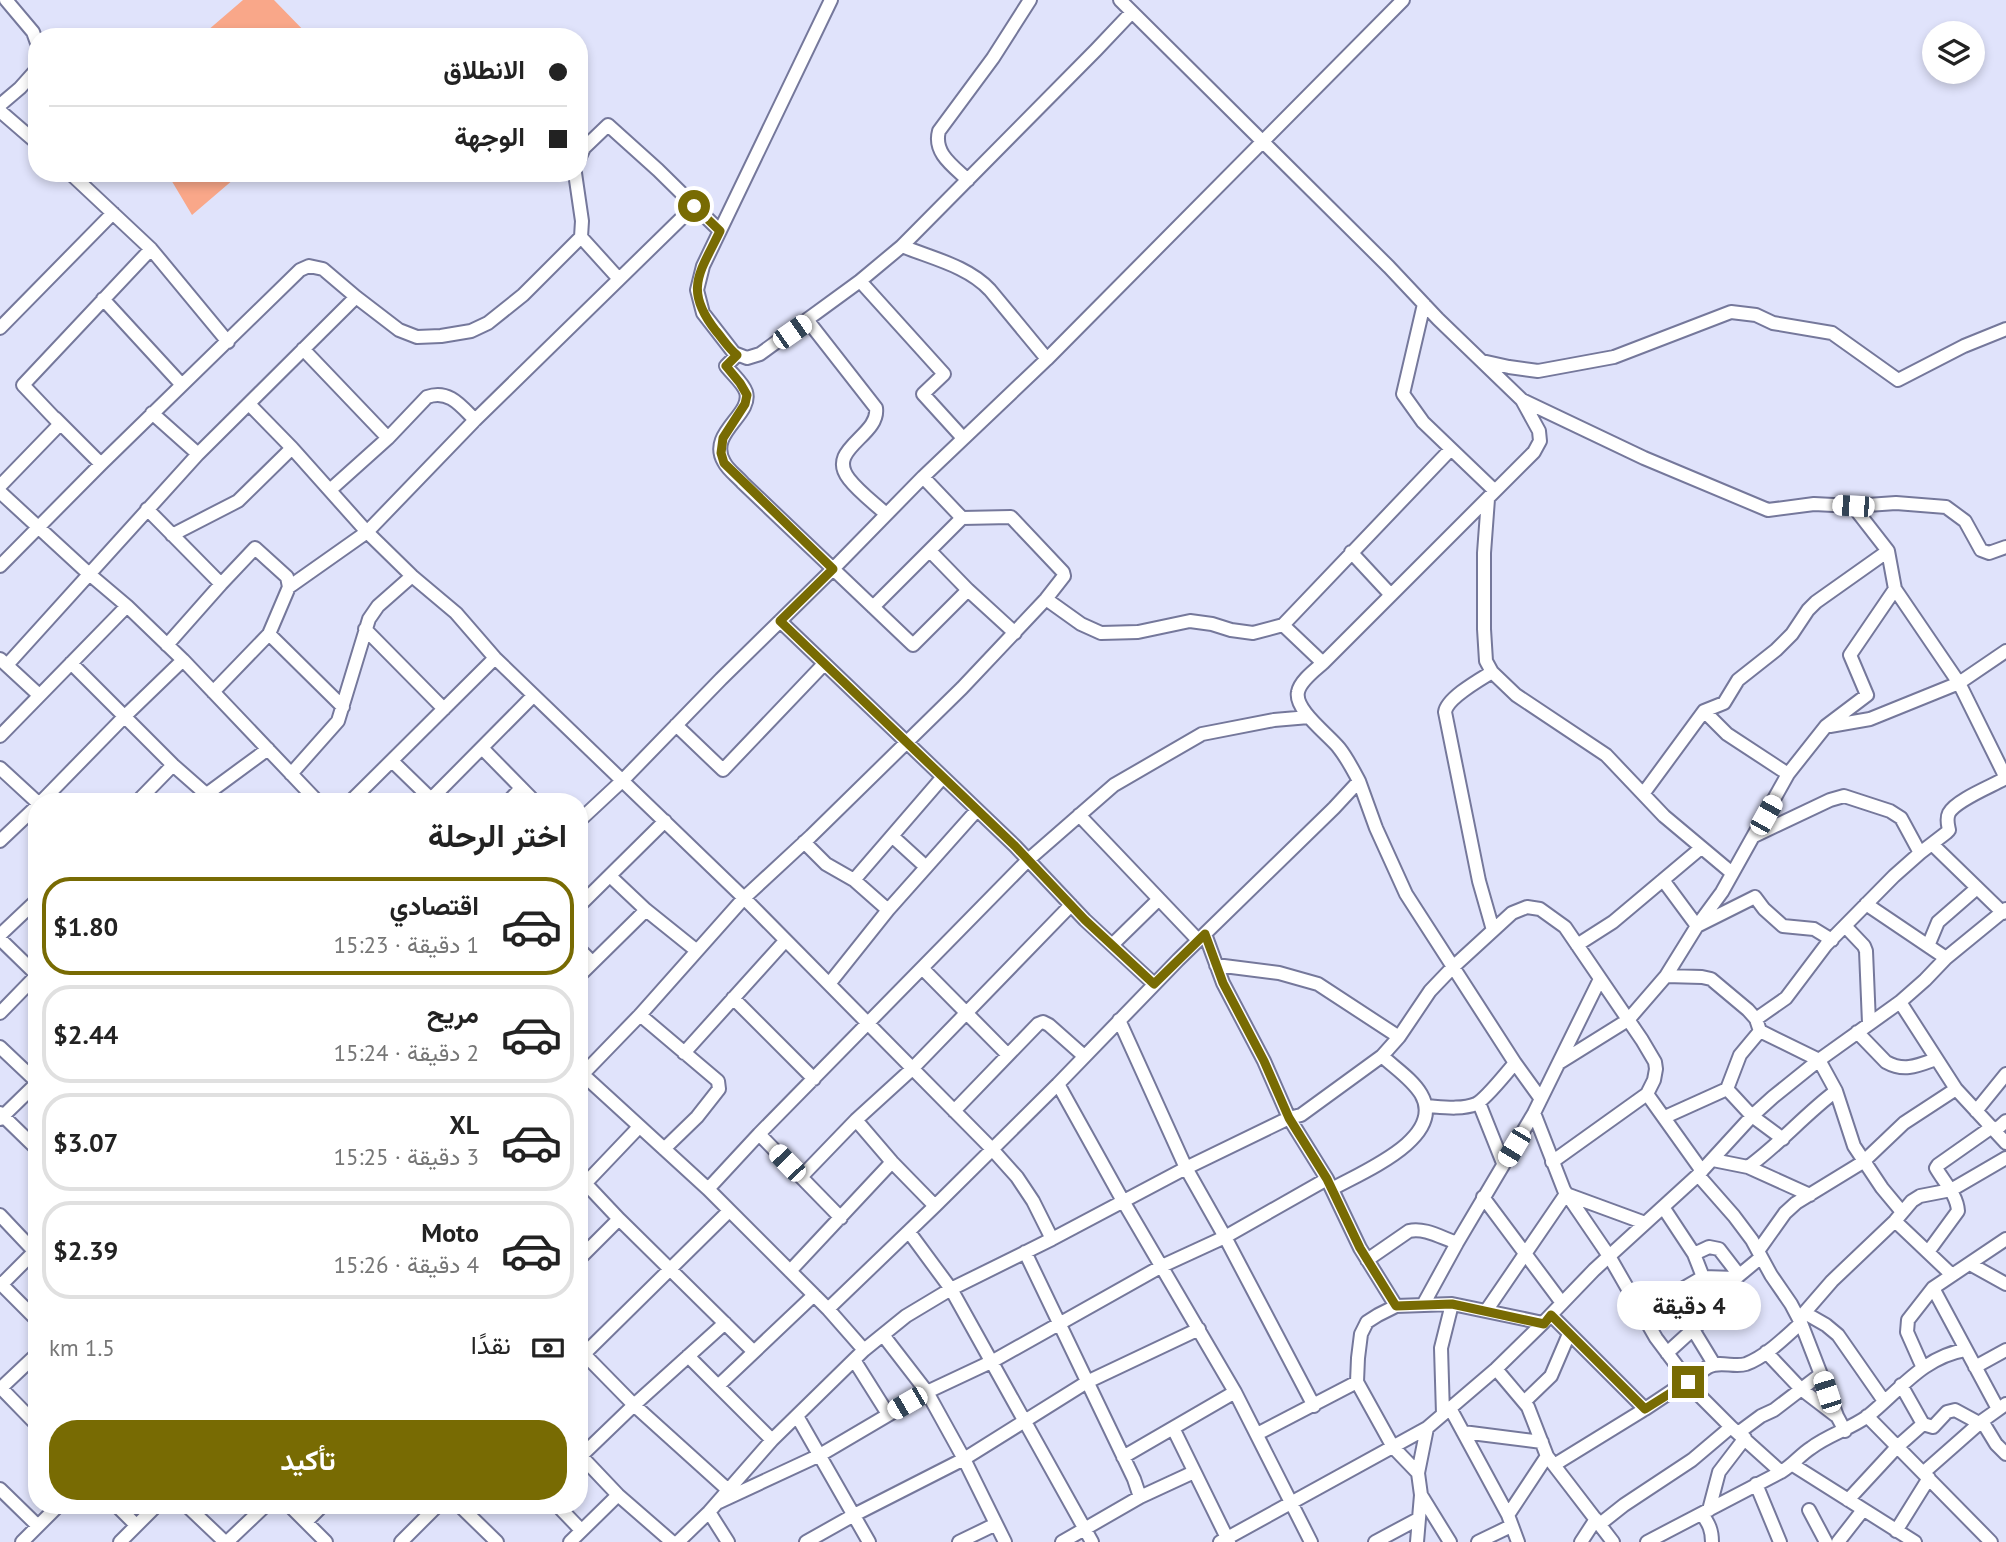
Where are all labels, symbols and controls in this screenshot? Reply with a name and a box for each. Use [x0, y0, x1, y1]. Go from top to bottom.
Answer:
map controls [1922, 21, 1985, 84]
button: layers [1922, 21, 1985, 84]
text: الانطلاق [443, 53, 525, 86]
text: الوجهة [454, 120, 525, 153]
route start [678, 190, 710, 222]
car [769, 311, 816, 353]
car [1832, 494, 1875, 518]
car [1747, 792, 1786, 838]
text: اختر الرحلة [428, 814, 567, 856]
text: اقتصادي [390, 889, 479, 922]
icon: car [500, 895, 563, 958]
text: $1.80 [53, 910, 118, 943]
text: 1 دقيقة · 15:23 [333, 930, 479, 959]
text: مريح [427, 997, 479, 1030]
icon: car [500, 1003, 563, 1066]
text: $2.44 [53, 1018, 118, 1051]
text: 2 دقيقة · 15:24 [333, 1038, 479, 1067]
text: XL [449, 1108, 479, 1141]
icon: car [500, 1111, 563, 1174]
car [1495, 1124, 1534, 1170]
text: $3.07 [53, 1126, 118, 1159]
car [765, 1141, 810, 1185]
text: 3 دقيقة · 15:25 [333, 1142, 479, 1171]
text: Moto [421, 1216, 479, 1249]
icon: car [500, 1219, 563, 1282]
text: $2.39 [53, 1234, 118, 1267]
text: 4 دقيقة · 15:26 [333, 1250, 479, 1279]
callout: 4 دقيقة [1616, 1280, 1760, 1330]
text: 4 دقيقة [1652, 1291, 1726, 1320]
text: نقدًا [471, 1328, 511, 1361]
icon: cash [529, 1329, 567, 1367]
text: 1.5 km [49, 1333, 115, 1362]
route end [1672, 1366, 1704, 1398]
car [1811, 1369, 1844, 1415]
car [884, 1383, 931, 1423]
button: تأكيد [49, 1420, 567, 1500]

